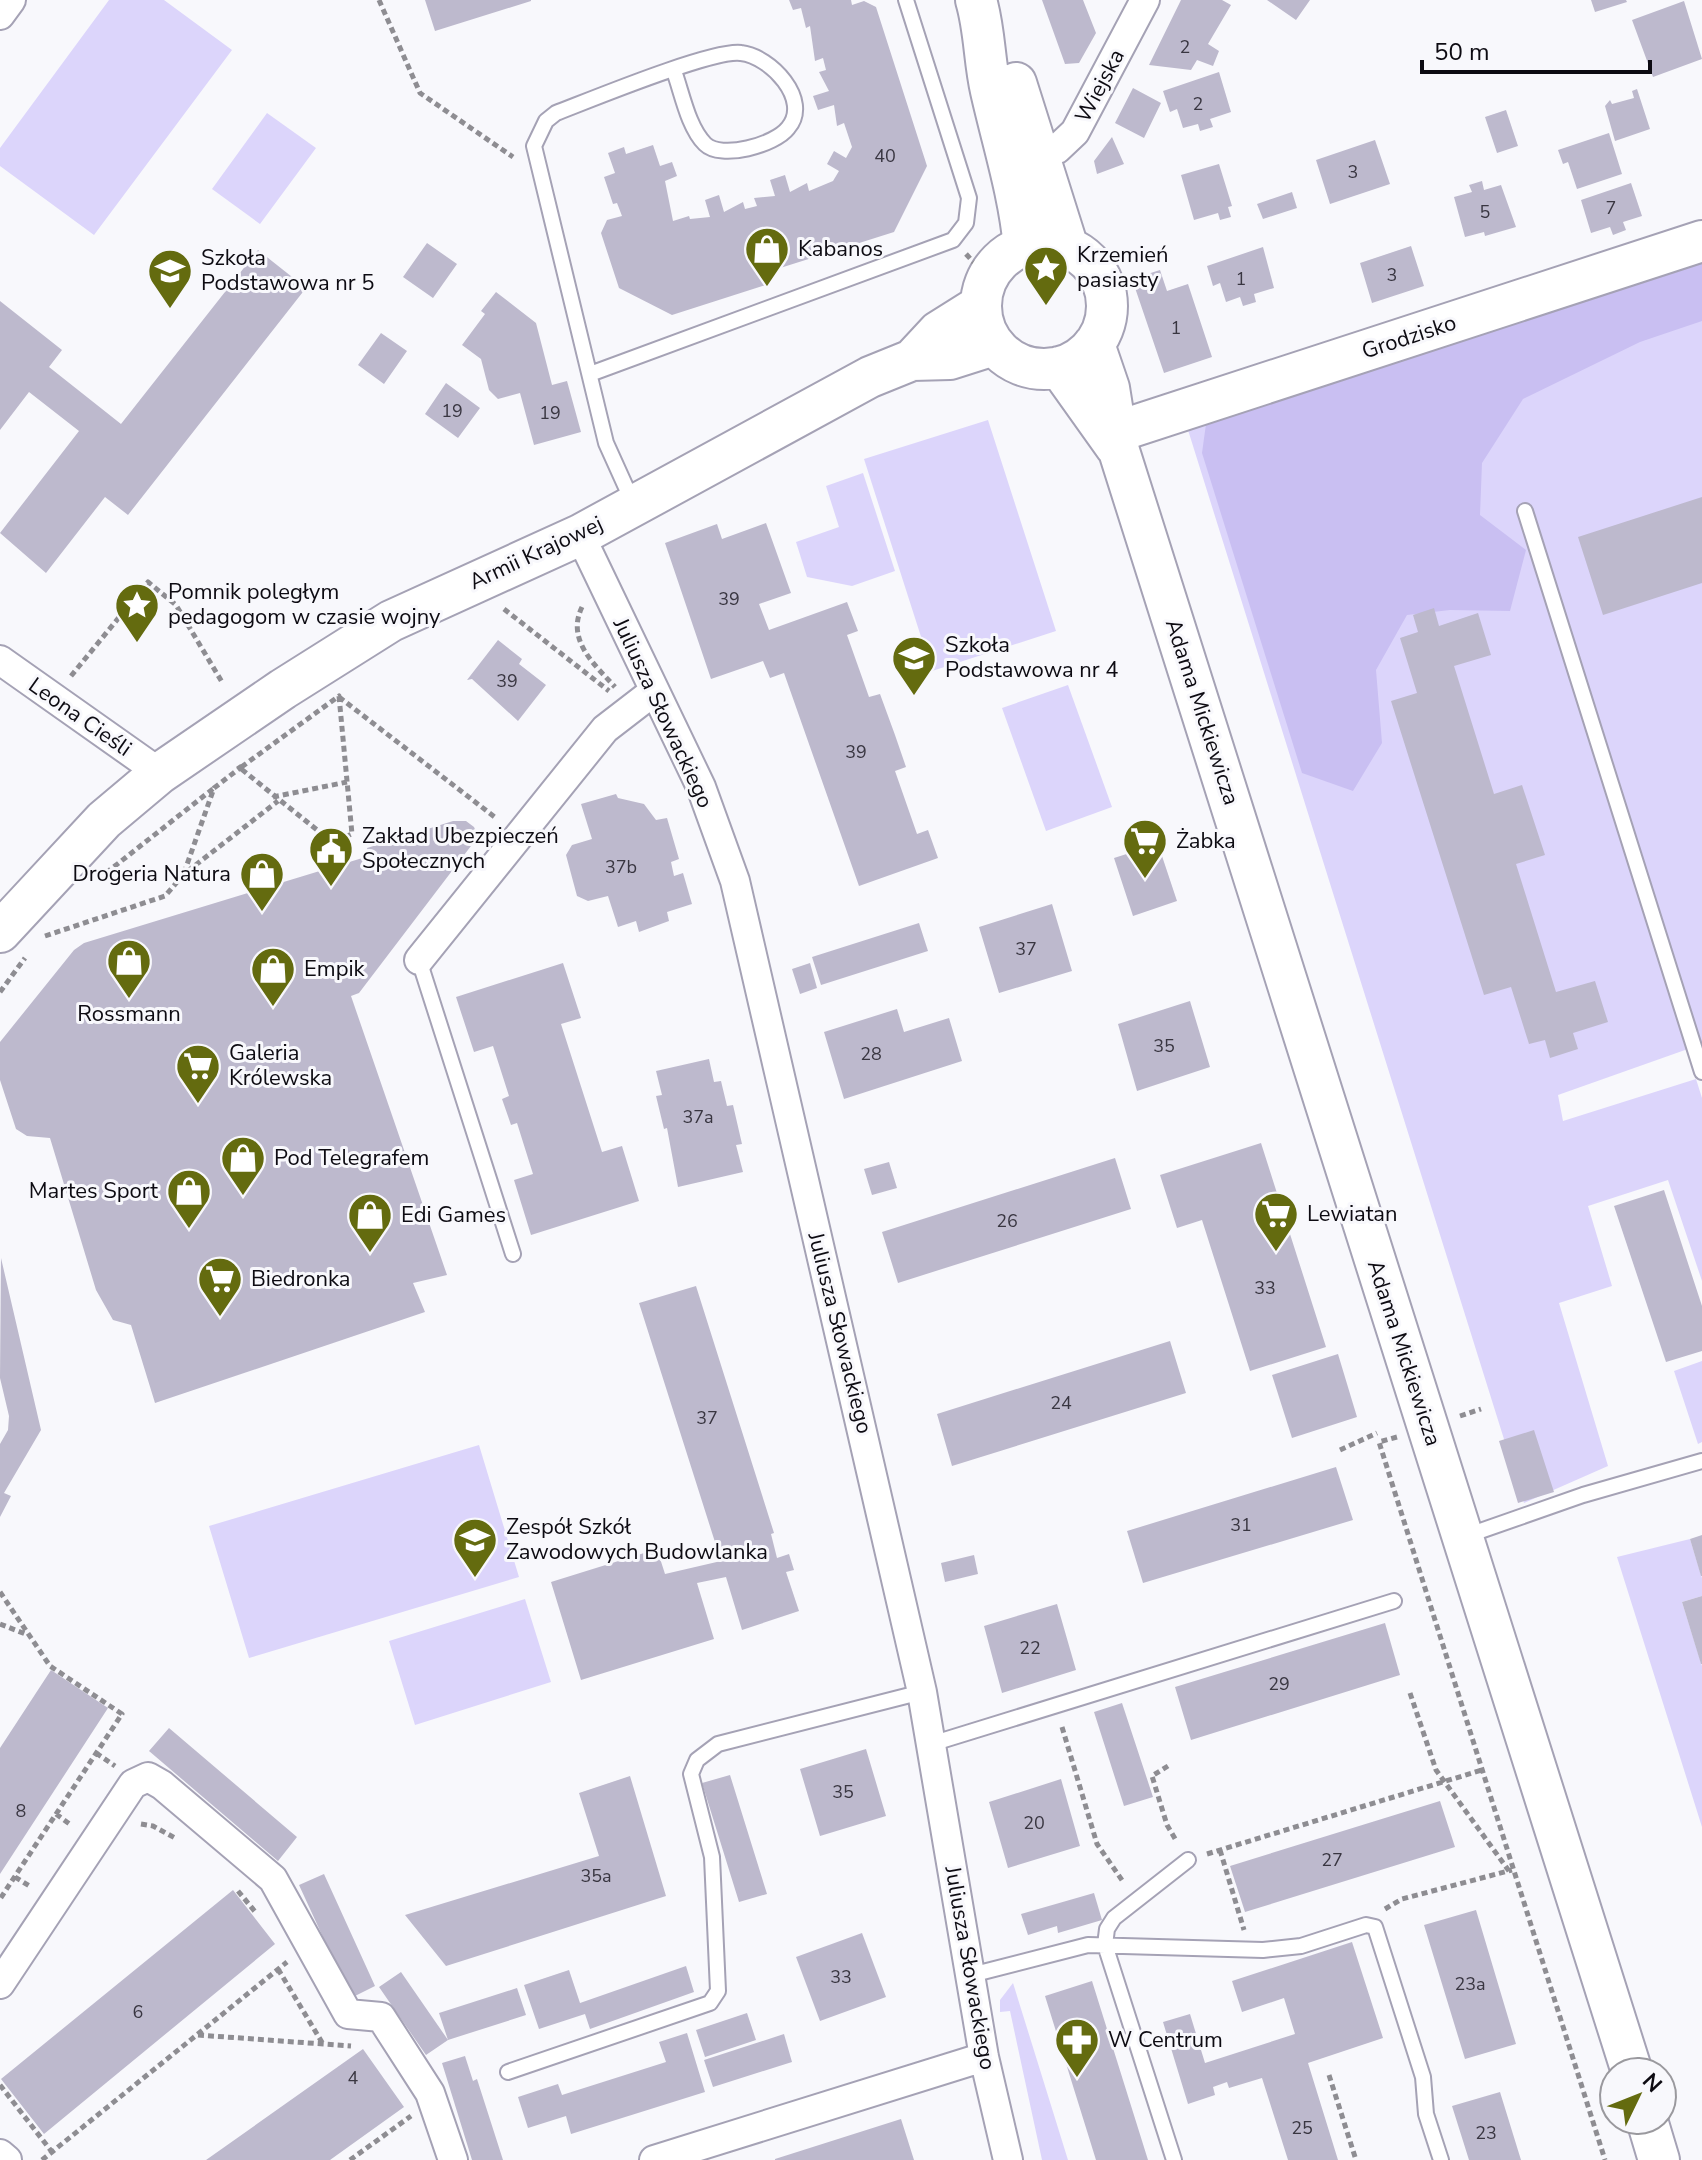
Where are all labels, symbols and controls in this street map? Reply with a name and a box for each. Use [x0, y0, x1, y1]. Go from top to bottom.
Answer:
scale bar [1422, 24, 1650, 74]
house number: 2 [1180, 35, 1190, 59]
text: 50 m [1434, 36, 1490, 68]
street label: Wiejska [1068, 44, 1132, 128]
house number: 2 [1193, 92, 1203, 116]
house number: 40 [874, 144, 896, 168]
house number: 3 [1348, 160, 1358, 184]
house number: 7 [1606, 196, 1616, 220]
house number: 5 [1480, 200, 1490, 224]
shop icon: Kabanos [743, 225, 791, 288]
place label: Kabanos [798, 234, 883, 264]
place label: Krzemień pasiasty [1077, 240, 1168, 295]
place label: Szkoła Podstawowa nr 5 [201, 243, 374, 298]
place icon: Krzemień pasiasty [1022, 244, 1070, 307]
school or university icon: Szkoła Podstawowa nr 5 [146, 247, 194, 310]
house number: 3 [1387, 263, 1397, 287]
house number: 1 [1236, 267, 1246, 291]
street label: Grodzisko [1358, 308, 1460, 366]
house number: 1 [1171, 316, 1181, 340]
house number: 19 [441, 399, 463, 423]
house number: 19 [539, 401, 561, 425]
street label: Armii Krajowej [464, 509, 608, 597]
place label: Pomnik poległym pedagogom w czasie wojny [168, 577, 441, 632]
place icon: Pomnik poległym pedagogom w czasie wojny [113, 581, 161, 644]
house number: 39 [718, 587, 740, 611]
street label: Juliusza Słowackiego [605, 612, 720, 813]
street label: Adama Mickiewicza [1158, 615, 1246, 809]
place label: Szkoła Podstawowa nr 4 [945, 630, 1118, 685]
school or university icon: Szkoła Podstawowa nr 4 [890, 634, 938, 697]
house number: 39 [496, 669, 518, 693]
street label: Leona Cieśli [22, 670, 138, 764]
house number: 39 [845, 740, 867, 764]
supermarket icon: Żabka [1121, 817, 1169, 880]
place label: Zakład Ubezpieczeń Społecznych [362, 821, 559, 876]
public building icon: Zakład Ubezpieczeń Społecznych [307, 825, 355, 888]
place label: Żabka [1176, 826, 1236, 856]
shop icon: Drogeria Natura [238, 850, 286, 913]
house number: 37b [605, 855, 637, 879]
place label: Drogeria Natura [72, 859, 231, 889]
shop icon: Rossmann [105, 937, 153, 1000]
house number: 37 [1015, 937, 1037, 961]
shop icon: Empik [249, 945, 297, 1008]
place label: Empik [304, 954, 366, 984]
place label: Rossmann [77, 999, 181, 1029]
house number: 35 [1153, 1034, 1175, 1058]
place label: Galeria Królewska [229, 1038, 332, 1093]
supermarket icon: Galeria Królewska [174, 1042, 222, 1105]
house number: 28 [860, 1042, 882, 1066]
house number: 37a [682, 1105, 714, 1129]
shop icon: Pod Telegrafem [219, 1134, 267, 1197]
place label: Pod Telegrafem [274, 1143, 429, 1173]
shop icon: Martes Sport [165, 1167, 213, 1230]
place label: Martes Sport [29, 1176, 158, 1206]
supermarket icon: Lewiatan [1252, 1190, 1300, 1253]
shop icon: Edi Games [346, 1191, 394, 1254]
place label: Lewiatan [1307, 1199, 1398, 1229]
place label: Edi Games [401, 1200, 506, 1230]
house number: 26 [996, 1209, 1018, 1233]
street label: Juliusza Słowackiego [800, 1228, 880, 1437]
supermarket icon: Biedronka [196, 1255, 244, 1318]
street label: Adama Mickiewicza [1360, 1256, 1448, 1450]
place label: Biedronka [251, 1264, 351, 1294]
house number: 33 [1254, 1276, 1276, 1300]
house number: 24 [1050, 1391, 1072, 1415]
house number: 37 [696, 1406, 718, 1430]
place label: Zespół Szkół Zawodowych Budowlanka [506, 1512, 768, 1567]
house number: 31 [1230, 1513, 1252, 1537]
school or university icon: Zespół Szkół Zawodowych Budowlanka [451, 1516, 499, 1579]
house number: 22 [1019, 1636, 1041, 1660]
house number: 29 [1268, 1672, 1290, 1696]
house number: 35 [832, 1780, 854, 1804]
house number: 8 [16, 1799, 26, 1823]
house number: 20 [1023, 1811, 1045, 1835]
house number: 27 [1321, 1848, 1343, 1872]
street label: Juliusza Słowackiego [937, 1863, 1003, 2072]
house number: 35a [580, 1864, 612, 1888]
house number: 33 [830, 1965, 852, 1989]
house number: 23a [1454, 1972, 1486, 1996]
house number: 6 [133, 2000, 143, 2024]
pharmacy icon: W Centrum [1053, 2016, 1101, 2079]
place label: W Centrum [1108, 2025, 1223, 2055]
north arrow [1598, 2056, 1678, 2136]
house number: 4 [348, 2066, 359, 2090]
text: N [1635, 2067, 1668, 2099]
house number: 25 [1291, 2116, 1313, 2140]
house number: 23 [1475, 2121, 1497, 2145]

